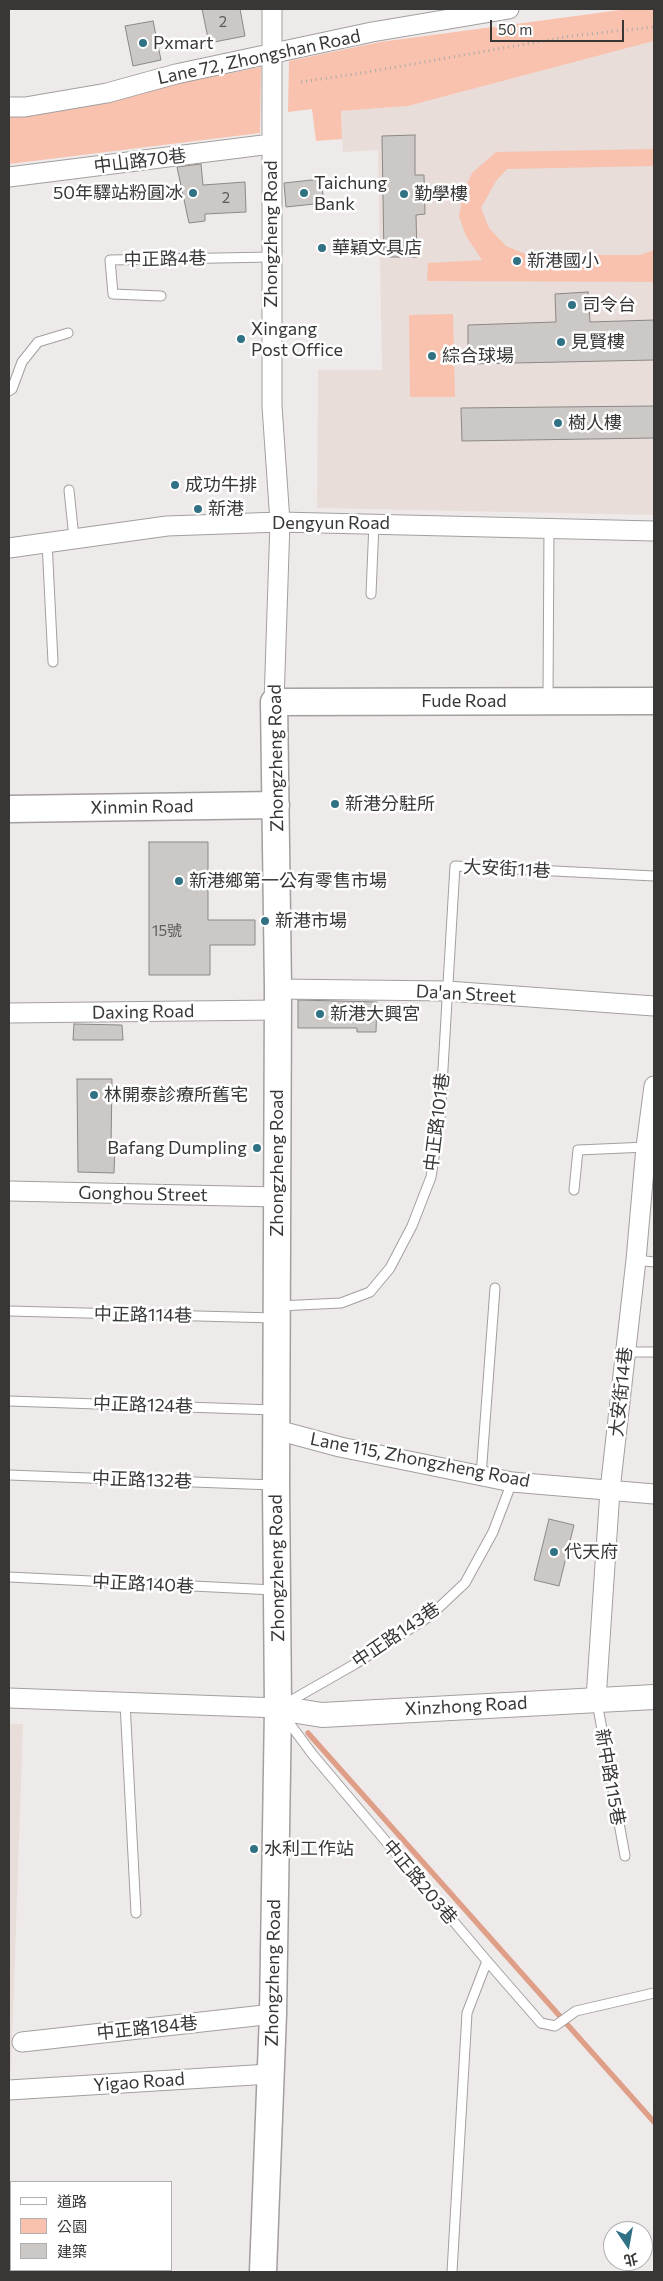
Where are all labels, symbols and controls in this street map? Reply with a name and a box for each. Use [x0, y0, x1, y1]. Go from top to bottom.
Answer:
scale bar [493, 10, 627, 42]
house number: 2 [219, 13, 227, 31]
text: 50 m [498, 20, 532, 38]
street label: Lane 72, Zhongshan Road [156, 25, 362, 89]
place label: Pxmart [153, 32, 214, 54]
marker: Pxmart [137, 37, 149, 49]
street label: 中山路70巷 [92, 145, 188, 177]
street label: Zhongzheng Road [260, 160, 282, 308]
place label: Taichung Bank [314, 172, 387, 214]
place label: 50年驛站粉圓冰 [53, 182, 183, 204]
place label: 勤學樓 [414, 183, 468, 205]
marker: 50年驛站粉圓冰 [187, 187, 199, 199]
marker: Taichung Bank [298, 187, 310, 199]
marker: 勤學樓 [398, 188, 410, 200]
house number: 2 [222, 189, 230, 207]
place label: 華穎文具店 [332, 237, 422, 259]
marker: 華穎文具店 [316, 242, 328, 254]
street label: 中正路4巷 [123, 247, 207, 271]
place label: 新港國小 [527, 250, 599, 272]
marker: 新港國小 [511, 255, 523, 267]
place label: 司令台 [582, 294, 636, 316]
marker: 司令台 [566, 299, 578, 311]
place label: Xingang Post Office [251, 318, 343, 360]
place label: 見賢樓 [571, 331, 625, 353]
marker: Xingang Post Office [235, 333, 247, 345]
marker: 見賢樓 [555, 336, 567, 348]
place label: 綜合球場 [442, 345, 514, 367]
marker: 綜合球場 [426, 350, 438, 362]
place label: 樹人樓 [568, 412, 622, 434]
marker: 樹人樓 [552, 417, 564, 429]
place label: 成功牛排 [185, 474, 257, 496]
marker: 成功牛排 [169, 479, 181, 491]
place label: 新港 [208, 498, 244, 520]
marker: 新港 [192, 503, 204, 515]
street label: Dengyun Road [272, 512, 390, 534]
street label: Zhongzheng Road [264, 684, 288, 832]
street label: Fude Road [421, 690, 507, 712]
place label: 新港分駐所 [345, 793, 435, 815]
street label: Xinmin Road [90, 795, 194, 819]
marker: 新港分駐所 [329, 798, 341, 810]
street label: 大安街11巷 [463, 856, 551, 882]
place label: 新港鄉第一公有零售市場 [189, 870, 387, 892]
marker: 新港鄉第一公有零售市場 [173, 875, 185, 887]
place label: 新港市場 [275, 910, 347, 932]
marker: 新港市場 [259, 915, 271, 927]
house number: 15號 [152, 922, 182, 940]
street label: Da'an Street [415, 981, 517, 1007]
street label: Daxing Road [92, 1000, 194, 1024]
place label: 新港大興宮 [330, 1003, 420, 1025]
marker: 新港大興宮 [314, 1008, 326, 1020]
street label: 中正路101巷 [420, 1071, 454, 1173]
place label: 林開泰診療所舊宅 [104, 1084, 248, 1106]
marker: 林開泰診療所舊宅 [88, 1089, 100, 1101]
street label: Zhongzheng Road [266, 1089, 288, 1237]
place label: Bafang Dumpling [107, 1137, 247, 1159]
marker: Bafang Dumpling [251, 1142, 263, 1154]
street label: Gonghou Street [78, 1182, 208, 1206]
street label: 中正路114巷 [94, 1303, 192, 1327]
street label: 大安街14巷 [606, 1346, 636, 1438]
street label: 中正路124巷 [93, 1392, 193, 1418]
street label: Lane 115, Zhongzheng Road [308, 1428, 532, 1492]
street label: 中正路132巷 [92, 1467, 192, 1493]
street label: Zhongzheng Road [265, 1494, 289, 1642]
place label: 代天府 [564, 1541, 618, 1563]
marker: 代天府 [548, 1546, 560, 1558]
street label: 中正路140巷 [91, 1571, 195, 1597]
street label: 中正路143巷 [348, 1598, 444, 1672]
street label: Xinzhong Road [404, 1692, 528, 1720]
street label: 新中路115巷 [591, 1727, 629, 1827]
street label: 中正路203巷 [378, 1835, 462, 1929]
place label: 水利工作站 [264, 1838, 354, 1860]
marker: 水利工作站 [248, 1843, 260, 1855]
street label: Zhongzheng Road [261, 1899, 285, 2047]
street label: 中正路184巷 [95, 2012, 199, 2044]
street label: Yigao Road [93, 2068, 185, 2096]
legend [10, 2181, 172, 2271]
text: 道路 [57, 2192, 87, 2210]
text: 公園 [57, 2217, 87, 2235]
north arrow [603, 2221, 653, 2271]
text: 建築 [57, 2242, 87, 2260]
text: 北 [622, 2250, 640, 2270]

